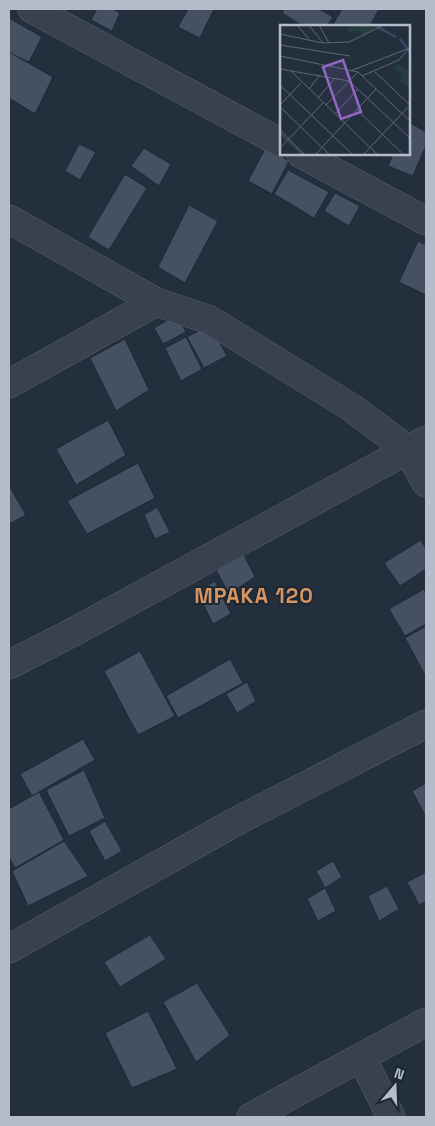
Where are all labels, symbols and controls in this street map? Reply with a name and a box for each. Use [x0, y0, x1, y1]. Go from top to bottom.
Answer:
inset map [280, 25, 410, 155]
district label: MPAKA 120 [194, 582, 314, 609]
north arrow [370, 1061, 420, 1111]
text: N [392, 1064, 407, 1084]

